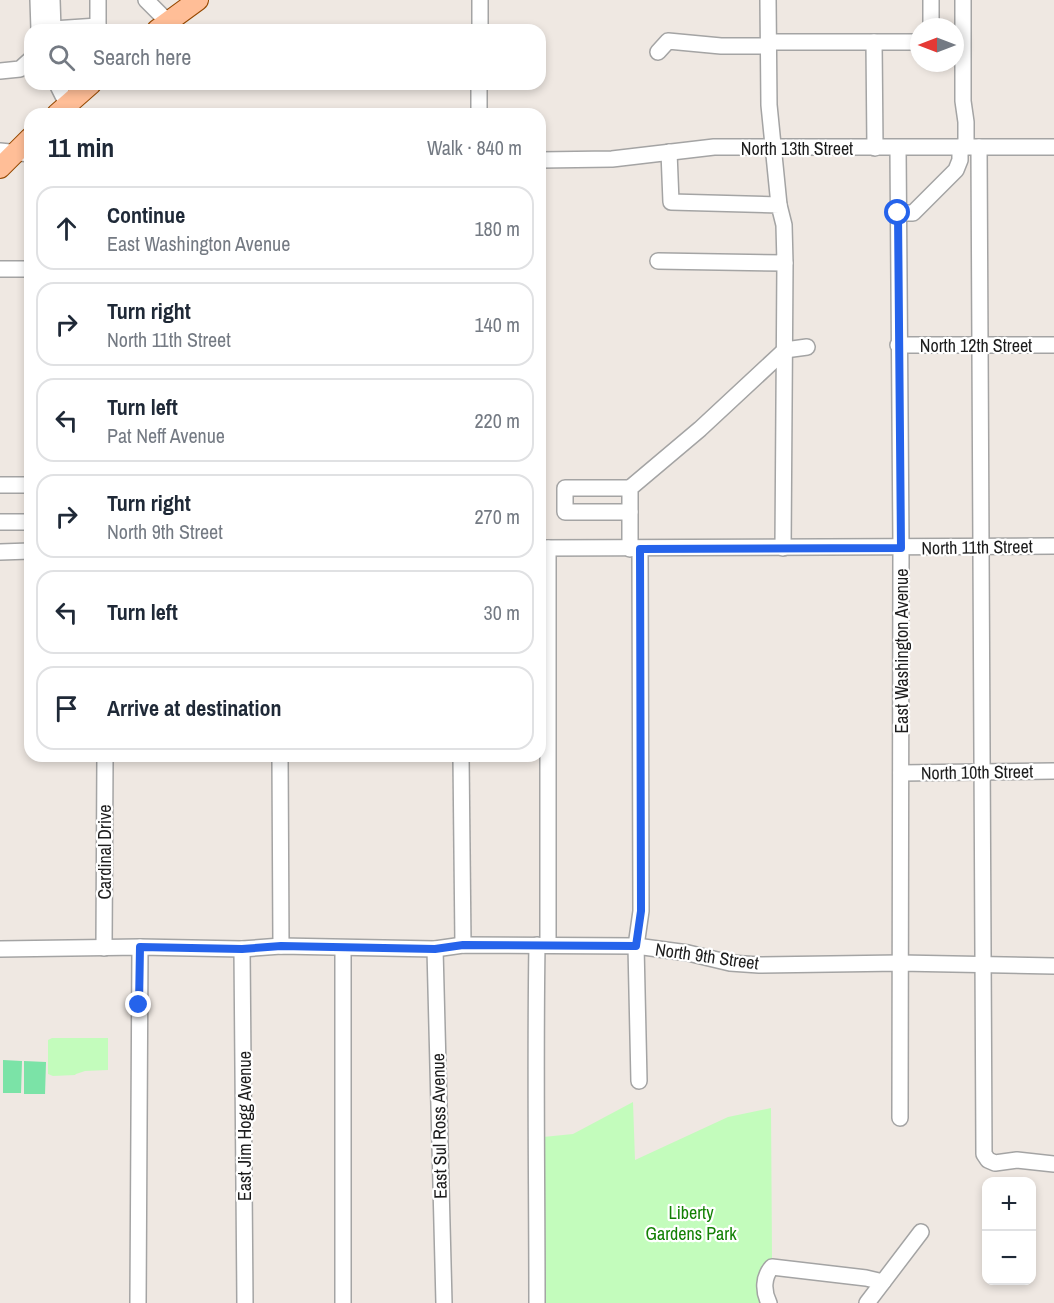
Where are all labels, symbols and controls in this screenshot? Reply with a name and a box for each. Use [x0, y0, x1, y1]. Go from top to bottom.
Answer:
north arrow [910, 18, 964, 72]
search box [24, 24, 546, 90]
icon: search [45, 41, 78, 74]
text: Search here [93, 42, 191, 72]
text: 11 min [48, 130, 114, 165]
text: Walk · 840 m [427, 134, 522, 161]
street label: North 13th Street [741, 136, 853, 161]
route start [884, 199, 910, 225]
text: Continue [107, 200, 185, 230]
icon: ahead [50, 212, 83, 245]
text: 180 m [474, 215, 520, 242]
text: East Washington Avenue [107, 230, 290, 257]
text: Turn right [107, 296, 191, 326]
icon: right [50, 308, 83, 341]
text: 140 m [474, 311, 520, 338]
text: North 11th Street [107, 326, 231, 353]
street label: North 12th Street [920, 333, 1032, 358]
text: Turn left [107, 392, 178, 422]
icon: left [50, 404, 83, 437]
text: 220 m [474, 407, 520, 434]
text: Pat Neff Avenue [107, 422, 225, 449]
text: Turn right [107, 488, 191, 518]
icon: right [50, 500, 83, 533]
text: 270 m [474, 503, 520, 530]
text: North 9th Street [107, 518, 223, 545]
street label: North 11th Street [921, 534, 1033, 560]
street label: East Washington Avenue [889, 569, 914, 733]
icon: left [50, 596, 83, 629]
text: Turn left [107, 597, 178, 627]
text: 30 m [484, 599, 520, 626]
icon: arrive [50, 692, 83, 725]
text: Arrive at destination [107, 693, 281, 723]
street label: North 10th Street [921, 759, 1033, 785]
street label: Cardinal Drive [92, 804, 117, 900]
street label: North 9th Street [654, 936, 760, 976]
route end [125, 991, 151, 1017]
street label: East Jim Hogg Avenue [232, 1051, 257, 1201]
street label: East Sul Ross Avenue [425, 1053, 453, 1199]
map controls [982, 1177, 1036, 1285]
button: + [982, 1177, 1036, 1231]
park label: Liberty Gardens Park [645, 1200, 737, 1246]
button: − [982, 1231, 1036, 1285]

